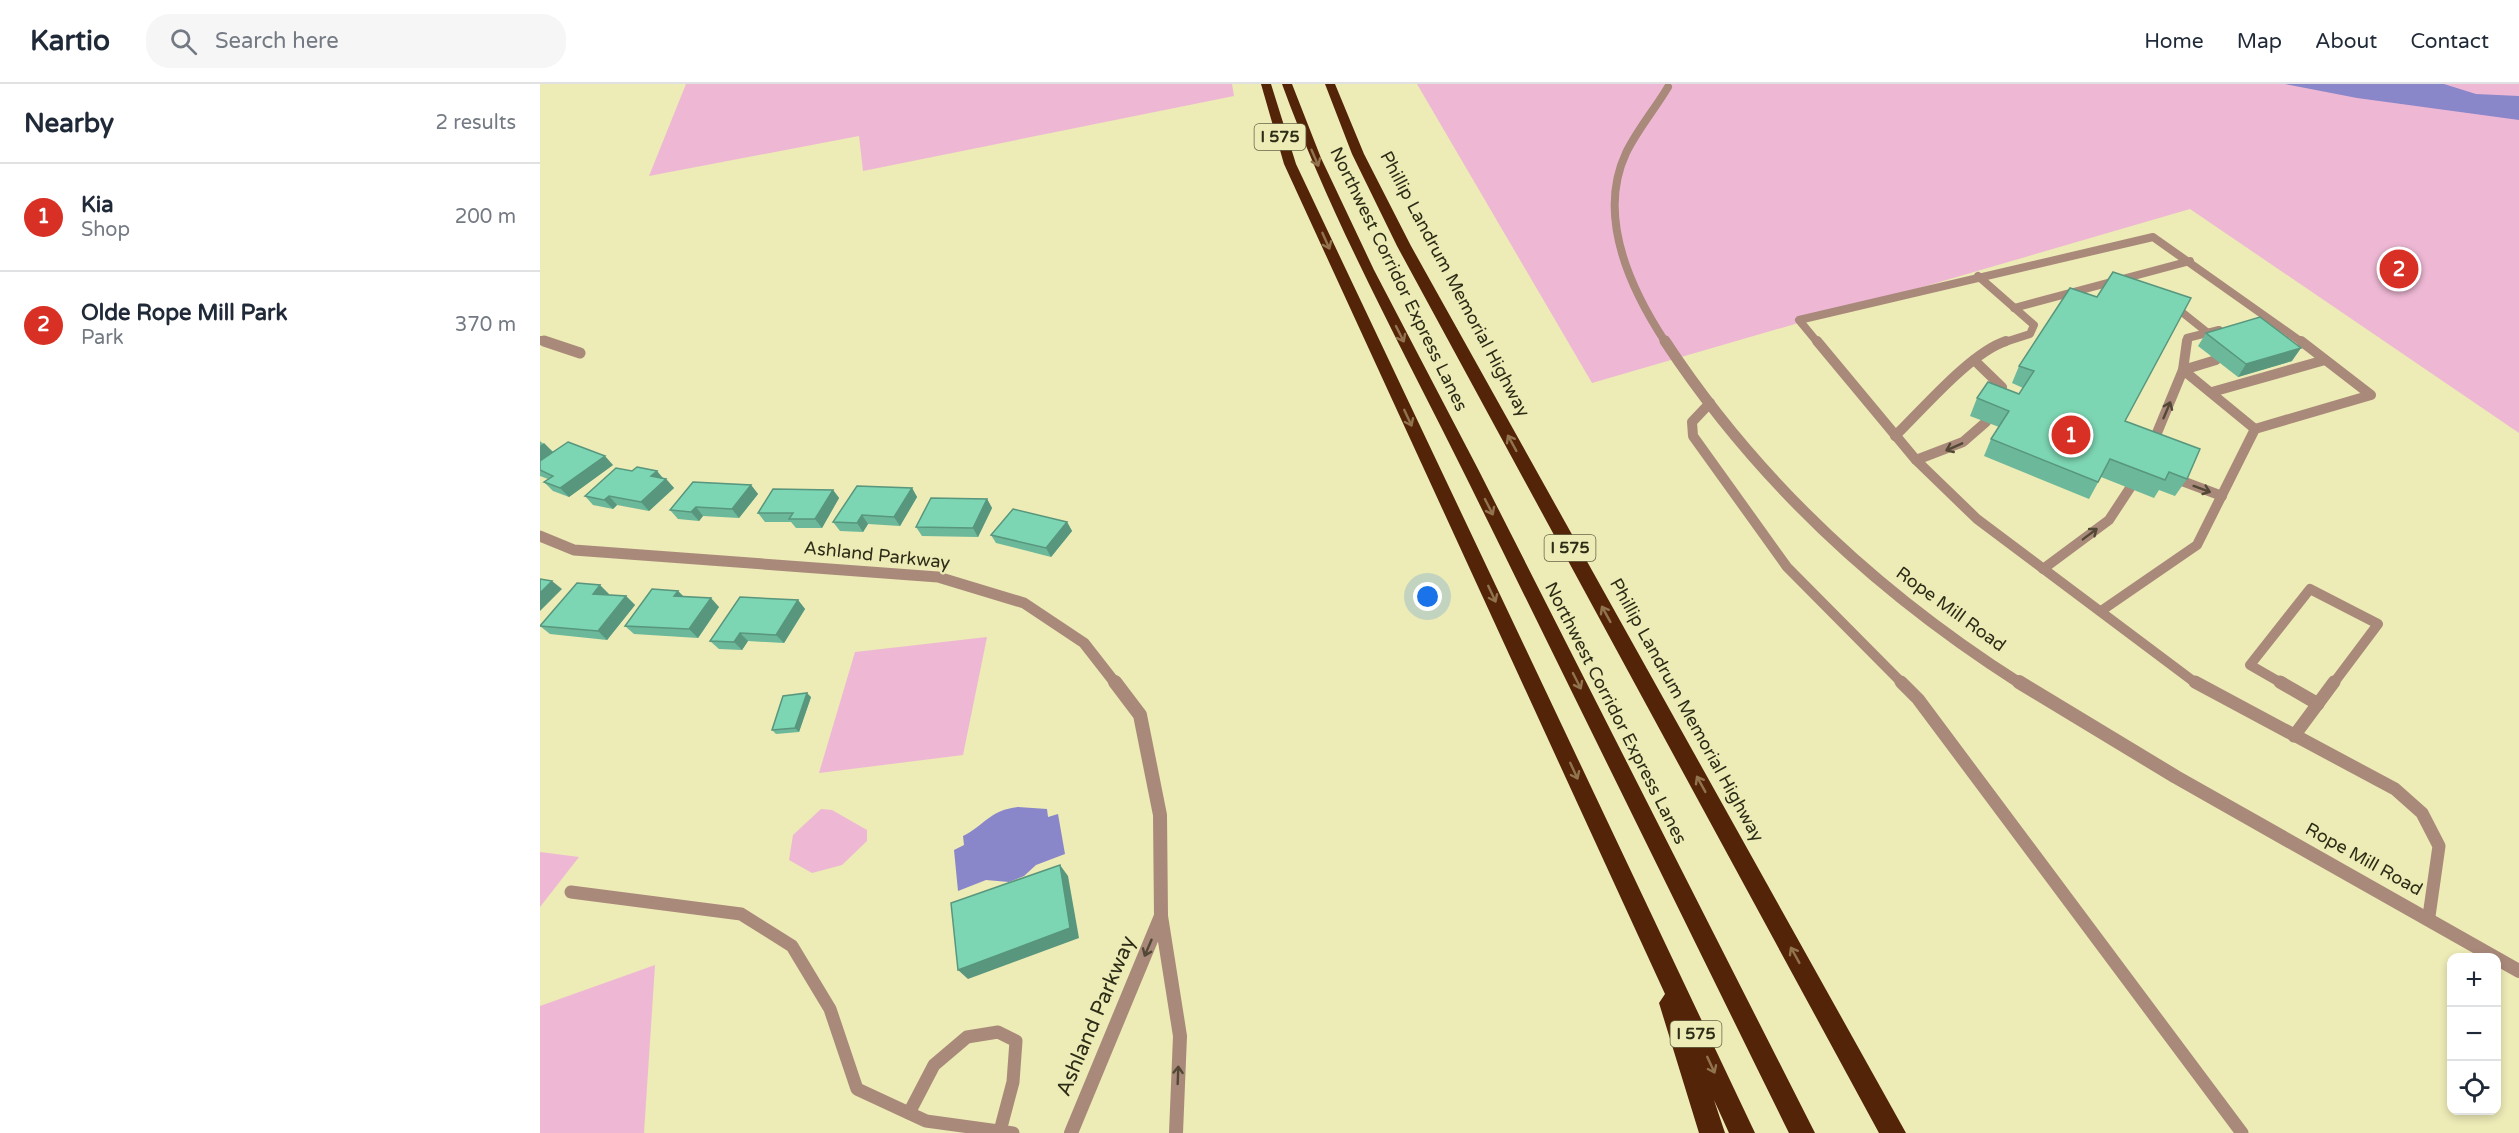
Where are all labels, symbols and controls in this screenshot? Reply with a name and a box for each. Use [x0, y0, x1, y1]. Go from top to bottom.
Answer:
search box [146, 14, 566, 68]
text: Kartio [30, 24, 110, 58]
icon: search [167, 25, 200, 58]
text: Search here [215, 28, 339, 54]
text: Home [2144, 29, 2204, 54]
text: Map [2237, 29, 2282, 54]
text: About [2315, 29, 2377, 54]
text: Contact [2410, 29, 2489, 54]
text: Nearby [24, 108, 114, 139]
text: 2 results [436, 111, 516, 135]
road number: I 575 [1254, 124, 1306, 150]
street label: Northwest Corridor Express Lanes [1325, 143, 1473, 415]
street label: Phillip Landrum Memorial Highway [1375, 147, 1535, 421]
one-way arrow [1310, 149, 1321, 167]
text: Kia [81, 192, 114, 218]
text: 1 [37, 205, 50, 229]
text: 200 m [455, 205, 516, 229]
text: Shop [81, 218, 130, 242]
one-way arrow [1321, 232, 1332, 250]
pin: 2 [2380, 246, 2418, 291]
text: Olde Rope Mill Park [81, 300, 287, 326]
text: 2 [37, 313, 50, 337]
text: 370 m [455, 313, 516, 337]
one-way arrow [1394, 325, 1406, 342]
text: Park [81, 326, 124, 350]
one-way arrow [2162, 402, 2173, 420]
one-way arrow [1403, 409, 1415, 427]
pin: 1 [2052, 412, 2090, 458]
one-way arrow [1506, 435, 1518, 452]
one-way arrow [1946, 441, 1964, 453]
one-way arrow [2192, 484, 2211, 495]
one-way arrow [1484, 498, 1496, 516]
one-way arrow [2081, 528, 2097, 541]
road number: I 575 [1544, 535, 1596, 561]
street label: Ashland Parkway [803, 536, 952, 574]
street label: Rope Mill Road [1892, 562, 2010, 656]
street label: Phillip Landrum Memorial Highway [1605, 574, 1769, 846]
street label: Northwest Corridor Express Lanes [1540, 578, 1692, 848]
your location [1413, 582, 1442, 611]
one-way arrow [1486, 585, 1498, 603]
one-way arrow [1600, 605, 1612, 622]
one-way arrow [1572, 672, 1583, 690]
one-way arrow [1569, 762, 1580, 780]
one-way arrow [1695, 776, 1706, 794]
street label: Rope Mill Road [2302, 818, 2426, 900]
street label: Ashland Parkway [1051, 932, 1141, 1100]
one-way arrow [1142, 938, 1153, 957]
one-way arrow [1789, 947, 1801, 964]
map controls [2447, 953, 2501, 1115]
button: + [2447, 953, 2501, 1007]
button: − [2447, 1007, 2501, 1061]
road number: I 575 [1670, 1021, 1722, 1047]
one-way arrow [1705, 1055, 1717, 1073]
button: locate [2447, 1061, 2501, 1115]
one-way arrow [1173, 1065, 1184, 1085]

